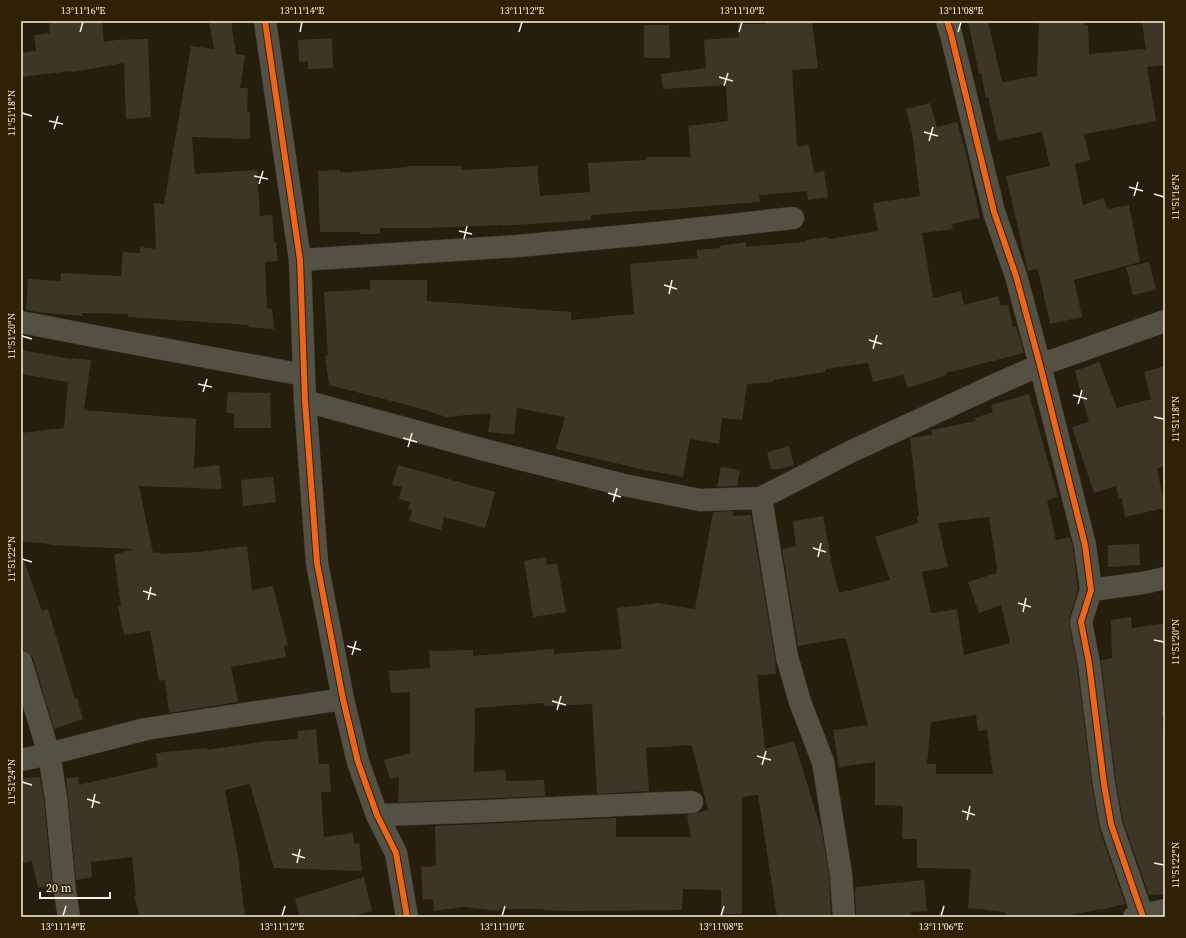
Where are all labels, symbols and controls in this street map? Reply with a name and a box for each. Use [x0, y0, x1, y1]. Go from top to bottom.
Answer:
text: 13°11'16"E [61, 4, 105, 17]
text: 13°11'14"E [280, 4, 324, 17]
text: 13°11'12"E [500, 4, 544, 17]
text: 13°11'10"E [720, 4, 764, 17]
text: 13°11'08"E [939, 4, 983, 17]
text: 11°51'18"N [5, 90, 18, 136]
text: 11°51'16"N [1169, 174, 1182, 220]
text: 11°51'20"N [5, 313, 18, 359]
text: 11°51'18"N [1169, 396, 1182, 442]
text: 11°51'22"N [5, 536, 18, 582]
text: 11°51'20"N [1169, 619, 1182, 665]
text: 11°51'24"N [5, 759, 18, 805]
text: 11°51'22"N [1169, 842, 1182, 888]
scale bar [40, 874, 110, 900]
text: 20 m [46, 880, 72, 896]
text: 13°11'14"E [41, 920, 85, 933]
text: 13°11'12"E [260, 920, 304, 933]
text: 13°11'10"E [480, 920, 524, 933]
text: 13°11'08"E [699, 920, 743, 933]
text: 13°11'06"E [919, 920, 963, 933]

